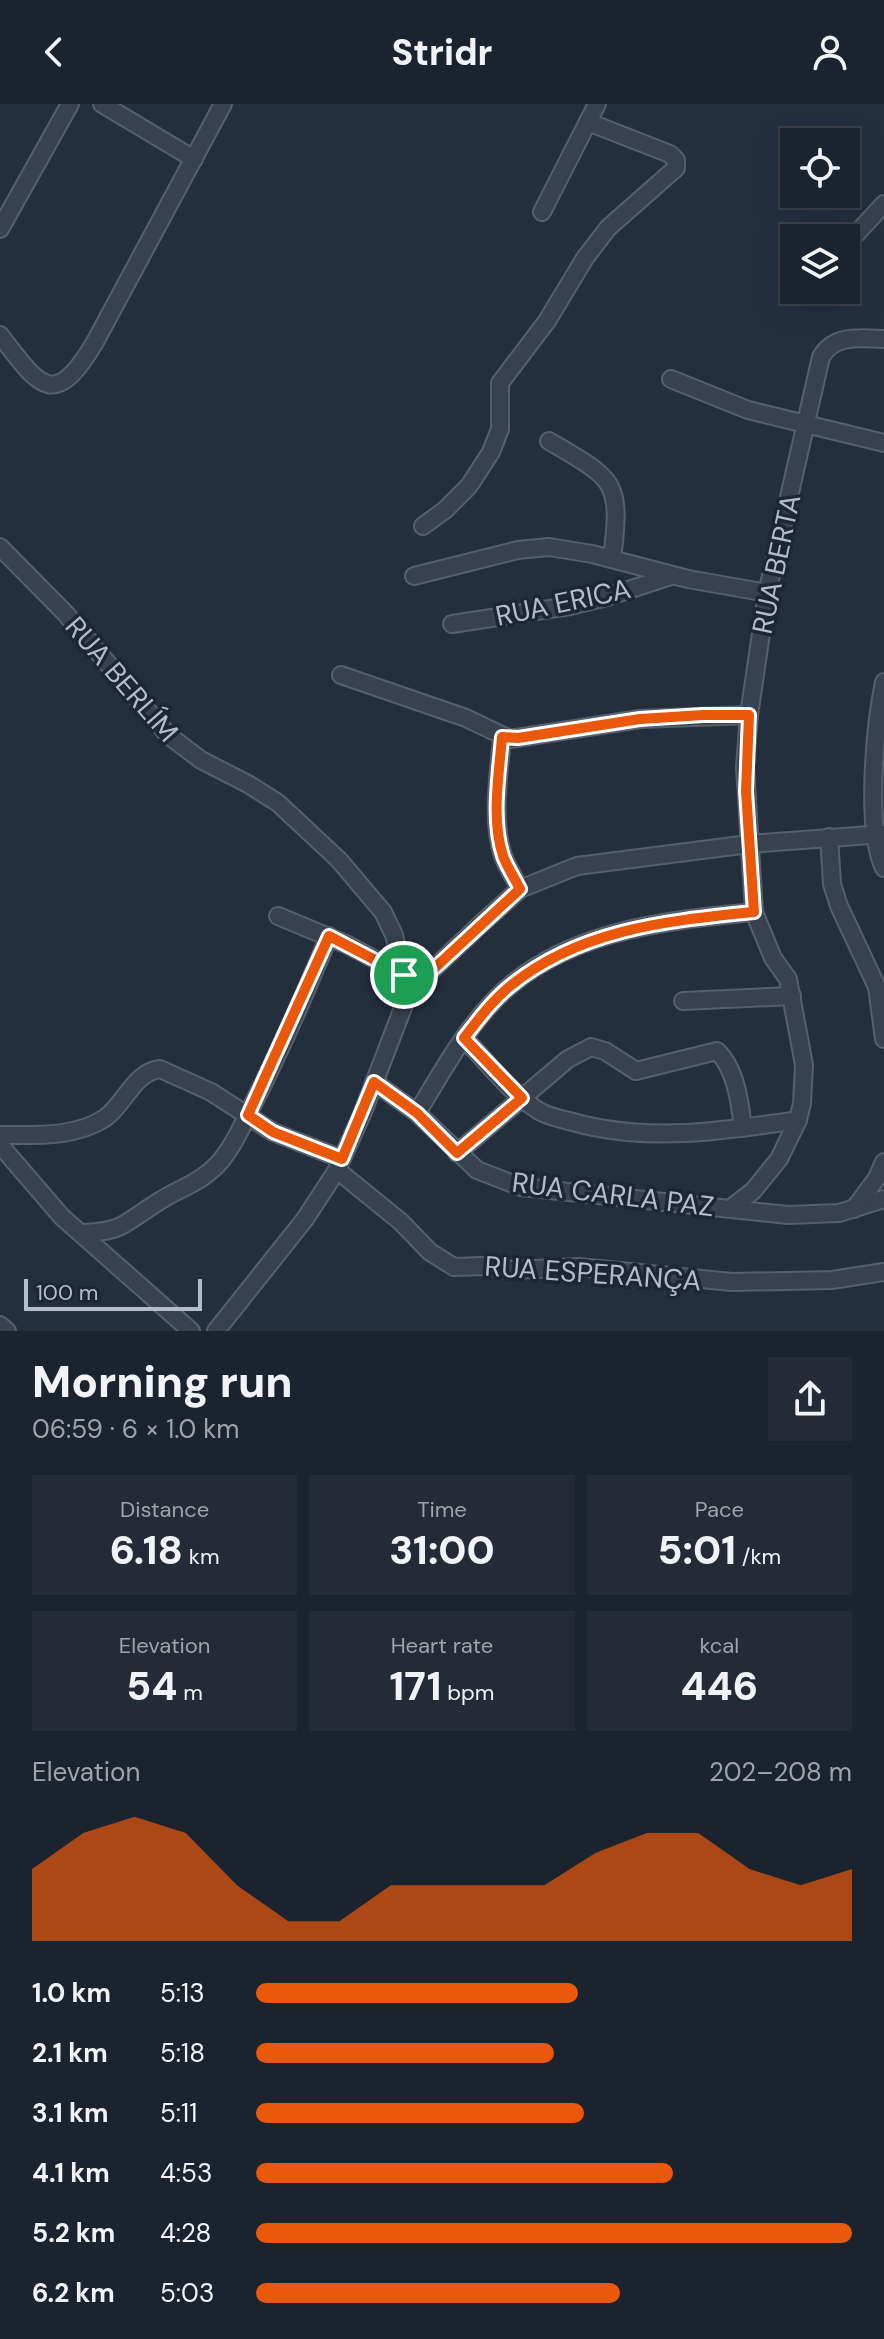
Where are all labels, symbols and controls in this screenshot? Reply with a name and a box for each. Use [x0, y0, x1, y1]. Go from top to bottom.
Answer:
text: Stridr [392, 29, 492, 76]
icon: back [32, 30, 76, 74]
icon: person [808, 30, 852, 74]
map controls [780, 128, 860, 304]
button: locate [780, 128, 860, 208]
button: layers [780, 224, 860, 304]
street label: RUA BERTA [744, 491, 809, 637]
street label: RUA ERICA [492, 570, 634, 635]
street label: RUA BERLÍM [57, 609, 186, 750]
pin [370, 941, 438, 1009]
icon: arrive [382, 953, 426, 997]
street label: RUA CARLA PAZ [510, 1164, 716, 1225]
street label: RUA ESPERANÇA [483, 1247, 703, 1300]
scale bar [24, 1275, 202, 1311]
text: 100 m [36, 1278, 98, 1307]
text: Morning run [32, 1353, 293, 1411]
button: share [768, 1357, 852, 1441]
text: 06:59 · 6 × 1.0 km [32, 1412, 239, 1446]
text: Distance [120, 1495, 209, 1524]
text: Time [417, 1495, 467, 1524]
text: Pace [695, 1495, 744, 1524]
text: 6.18 [110, 1524, 183, 1576]
text: 31:00 [389, 1524, 495, 1576]
text: 5:01 [658, 1524, 736, 1576]
text: km [183, 1542, 220, 1571]
text: /km [736, 1542, 781, 1571]
text: Elevation [119, 1631, 211, 1660]
text: Heart rate [391, 1631, 493, 1660]
text: kcal [699, 1631, 739, 1660]
text: 54 [126, 1660, 177, 1712]
text: 171 [390, 1660, 441, 1712]
text: 446 [680, 1660, 758, 1712]
text: m [177, 1678, 203, 1707]
text: bpm [441, 1678, 494, 1707]
text: Elevation [32, 1755, 140, 1789]
text: 202–208 m [709, 1755, 852, 1789]
text: 1.0 km [32, 1976, 111, 2010]
text: 5:13 [160, 1976, 205, 2010]
text: 2.1 km [32, 2036, 108, 2070]
text: 5:18 [160, 2036, 205, 2070]
text: 3.1 km [32, 2096, 108, 2130]
text: 5:11 [160, 2096, 197, 2130]
text: 4.1 km [32, 2156, 110, 2190]
text: 4:53 [160, 2156, 212, 2190]
text: 5.2 km [32, 2216, 115, 2250]
text: 4:28 [160, 2216, 211, 2250]
text: 6.2 km [32, 2276, 115, 2310]
text: 5:03 [160, 2276, 214, 2310]

